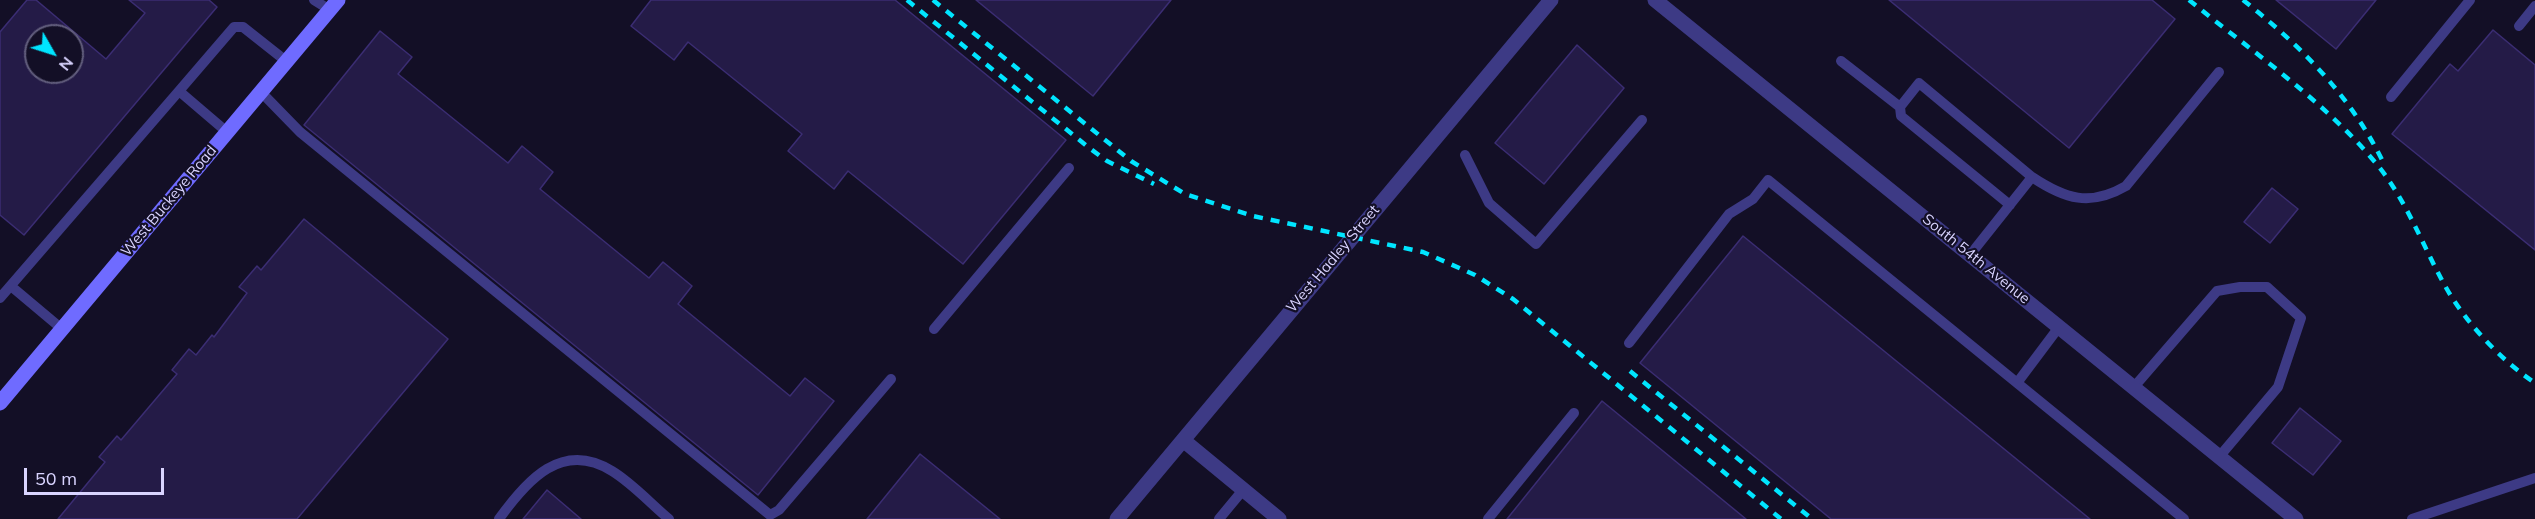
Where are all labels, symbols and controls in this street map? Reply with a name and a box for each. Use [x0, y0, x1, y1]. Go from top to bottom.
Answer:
north arrow [24, 24, 84, 84]
text: N [55, 53, 78, 75]
street label: West Buckeye Road [117, 142, 221, 260]
street label: West Hadley Street [1283, 202, 1383, 316]
street label: South 54th Avenue [1919, 210, 2033, 308]
scale bar [27, 456, 166, 494]
text: 50 m [35, 467, 77, 490]

